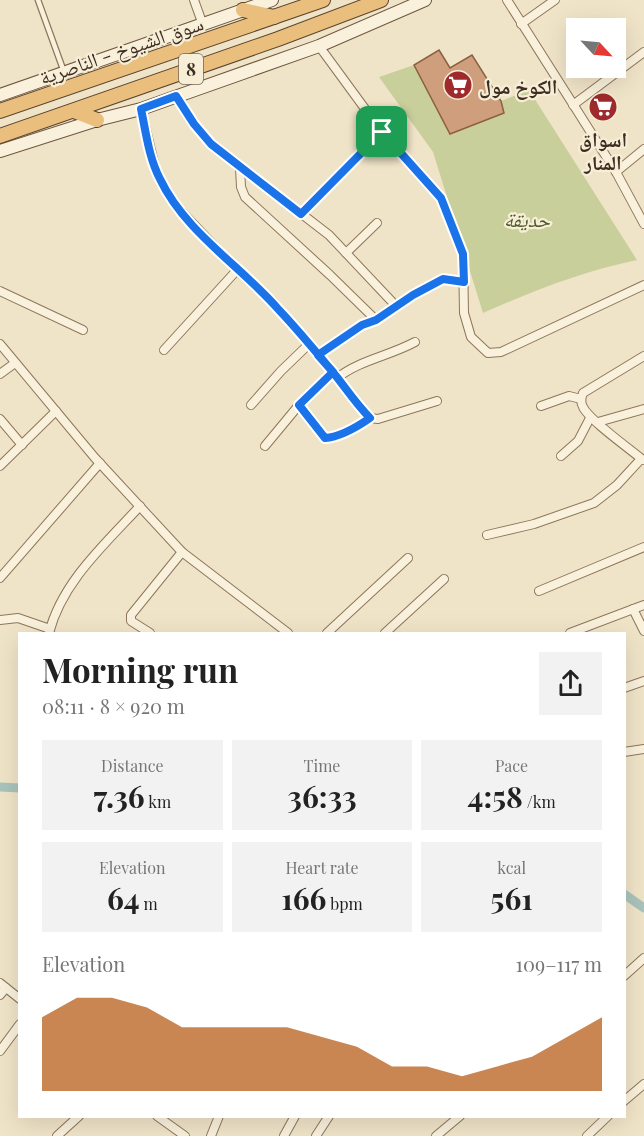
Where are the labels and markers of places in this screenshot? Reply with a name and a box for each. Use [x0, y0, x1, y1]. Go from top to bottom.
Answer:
supermarket icon: الكوخ مول [442, 69, 474, 101]
place label: الكوخ مول [479, 72, 557, 100]
supermarket icon: اسواق المنار [587, 91, 619, 123]
pin [356, 106, 407, 157]
place label: اسواق المنار [579, 125, 627, 175]

